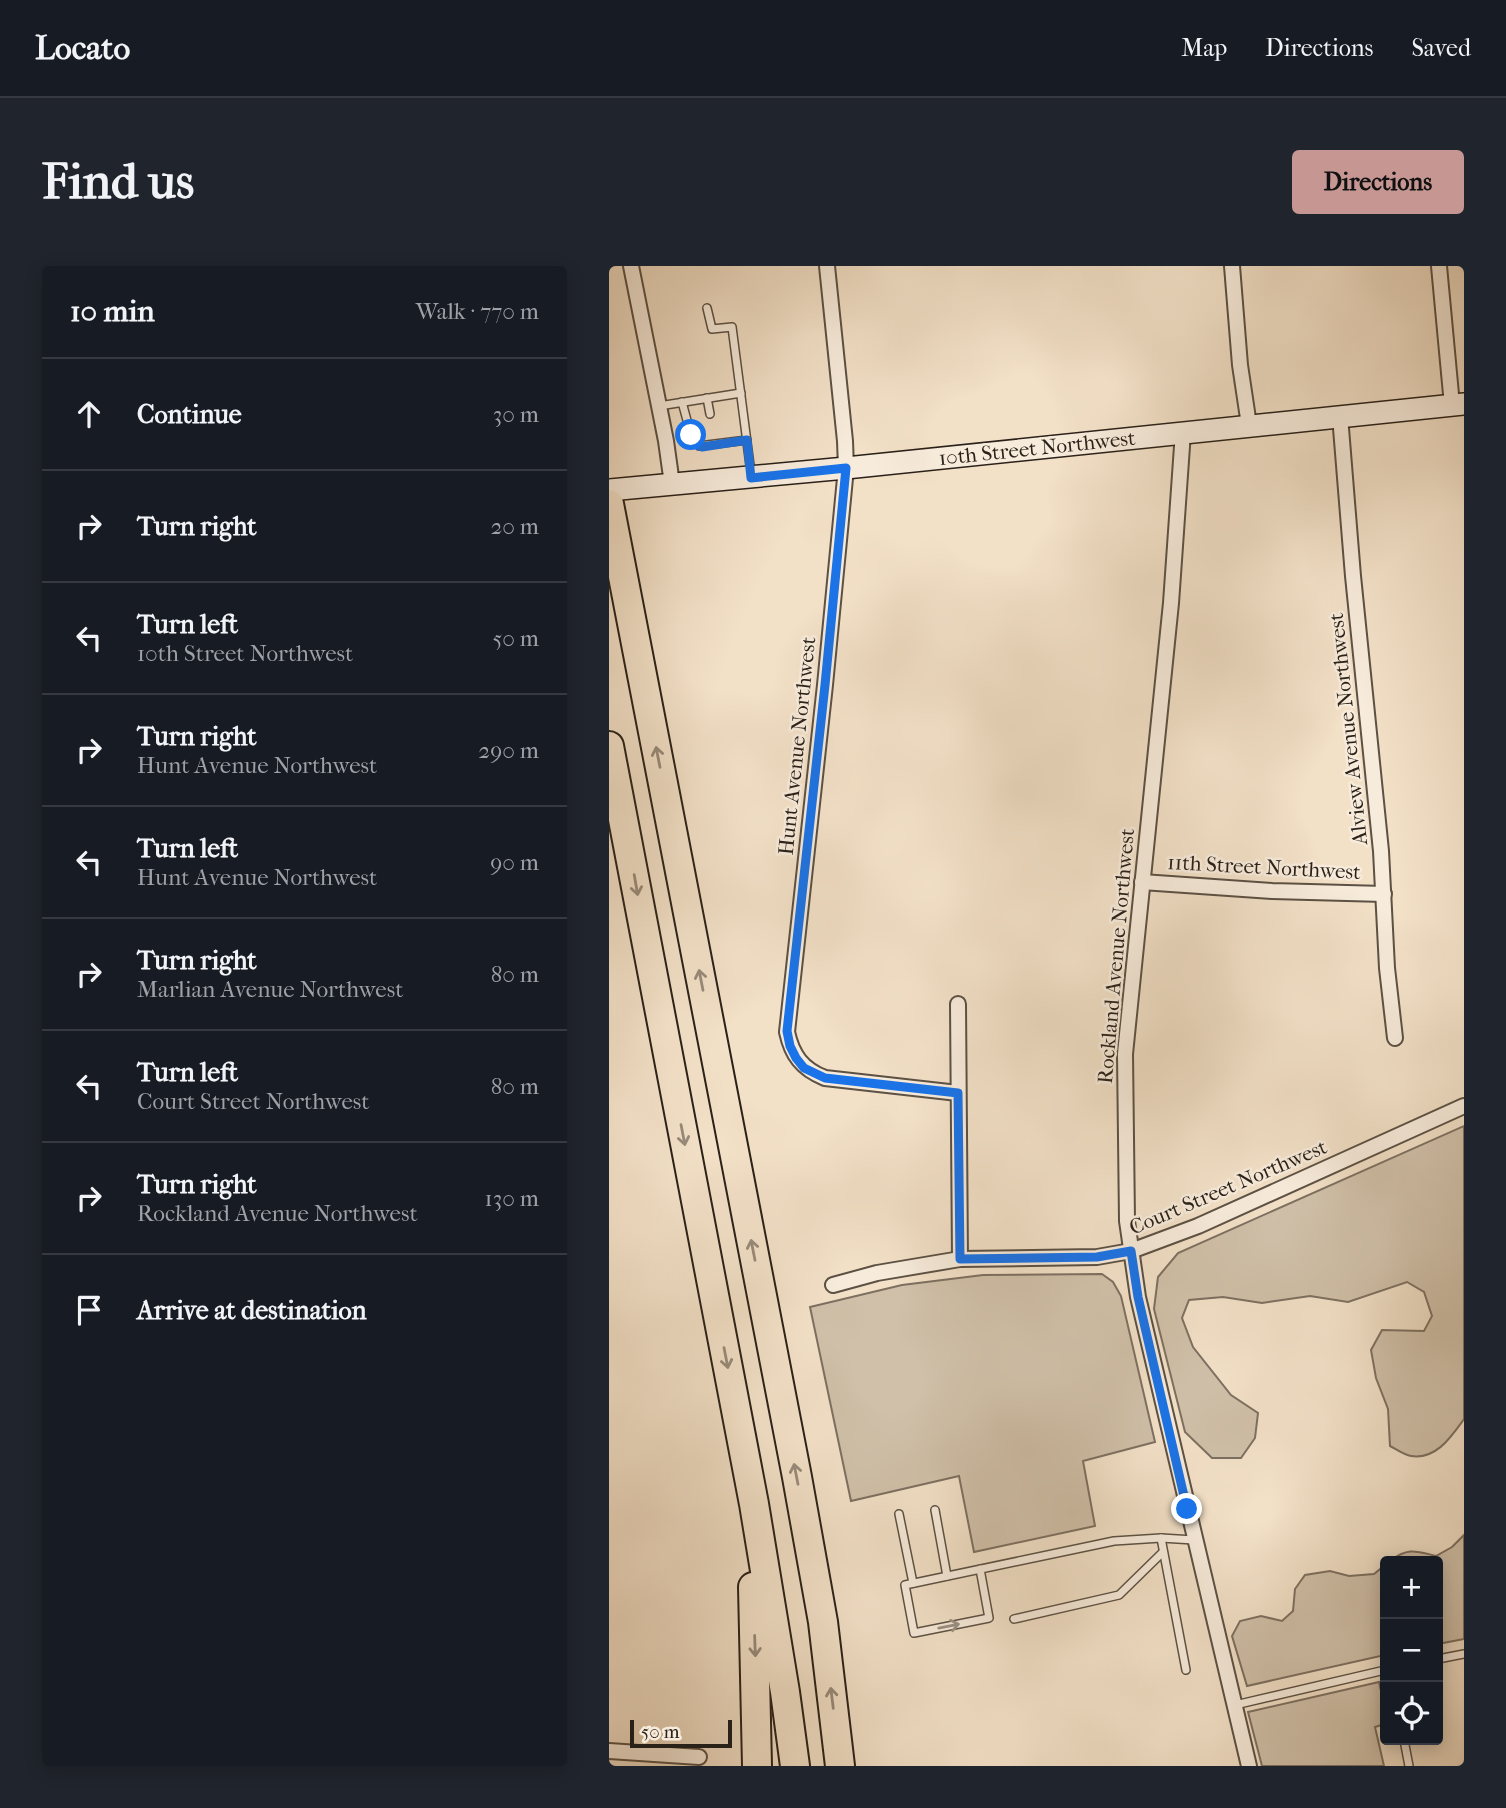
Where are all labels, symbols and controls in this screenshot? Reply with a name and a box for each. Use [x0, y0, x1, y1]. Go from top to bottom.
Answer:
text: Locato [35, 29, 130, 68]
text: Map [1181, 34, 1227, 62]
text: Directions [1265, 34, 1373, 62]
text: Saved [1411, 34, 1471, 62]
button: Directions [1292, 150, 1464, 214]
text: Find us [42, 153, 194, 211]
text: 10 min [70, 294, 155, 329]
text: Walk · 770 m [416, 298, 539, 325]
icon: ahead [70, 395, 108, 433]
text: Continue [137, 399, 242, 430]
text: 30 m [493, 401, 539, 428]
route start [675, 419, 706, 450]
street label: 10th Street Northwest [938, 426, 1137, 470]
icon: right [70, 507, 108, 545]
text: Turn right [137, 511, 257, 542]
text: 20 m [490, 513, 539, 540]
text: Turn left [137, 609, 238, 640]
street label: Alview Avenue Northwest [1324, 611, 1372, 847]
icon: left [70, 619, 108, 657]
text: 50 m [492, 625, 539, 652]
street label: Hunt Avenue Northwest [774, 635, 820, 856]
text: 10th Street Northwest [137, 640, 353, 667]
text: Turn right [137, 721, 257, 752]
icon: right [70, 731, 108, 769]
text: 290 m [478, 737, 539, 764]
one-way arrow [651, 746, 665, 769]
text: Hunt Avenue Northwest [137, 752, 377, 779]
street label: Rockland Avenue Northwest [1093, 827, 1139, 1085]
text: Turn left [137, 833, 238, 864]
icon: left [70, 843, 108, 881]
text: 90 m [490, 849, 539, 876]
street label: 11th Street Northwest [1167, 850, 1362, 884]
text: Hunt Avenue Northwest [137, 864, 377, 891]
one-way arrow [630, 873, 644, 896]
text: Turn right [137, 945, 257, 976]
icon: right [70, 955, 108, 993]
text: 80 m [491, 961, 539, 988]
one-way arrow [694, 969, 707, 992]
text: Marlian Avenue Northwest [137, 976, 403, 1003]
text: Turn left [137, 1057, 238, 1088]
icon: left [70, 1067, 108, 1105]
text: 80 m [491, 1073, 539, 1100]
text: Court Street Northwest [137, 1088, 369, 1115]
one-way arrow [676, 1123, 690, 1146]
street label: Court Street Northwest [1126, 1134, 1331, 1240]
text: Turn right [137, 1169, 257, 1200]
icon: right [70, 1179, 108, 1217]
text: 130 m [485, 1185, 539, 1212]
text: Rockland Avenue Northwest [137, 1200, 418, 1227]
one-way arrow [746, 1239, 759, 1262]
icon: arrive [70, 1291, 108, 1329]
text: Arrive at destination [137, 1295, 367, 1326]
one-way arrow [720, 1346, 733, 1369]
one-way arrow [789, 1463, 803, 1486]
route end [1171, 1493, 1202, 1524]
map controls [1380, 1556, 1443, 1745]
button: + [1380, 1556, 1443, 1619]
one-way arrow [937, 1618, 960, 1632]
button: − [1380, 1619, 1443, 1682]
one-way arrow [748, 1634, 762, 1657]
button: locate [1380, 1682, 1443, 1745]
one-way arrow [825, 1687, 838, 1710]
scale bar [630, 1717, 731, 1749]
text: 50 m [641, 1721, 680, 1743]

